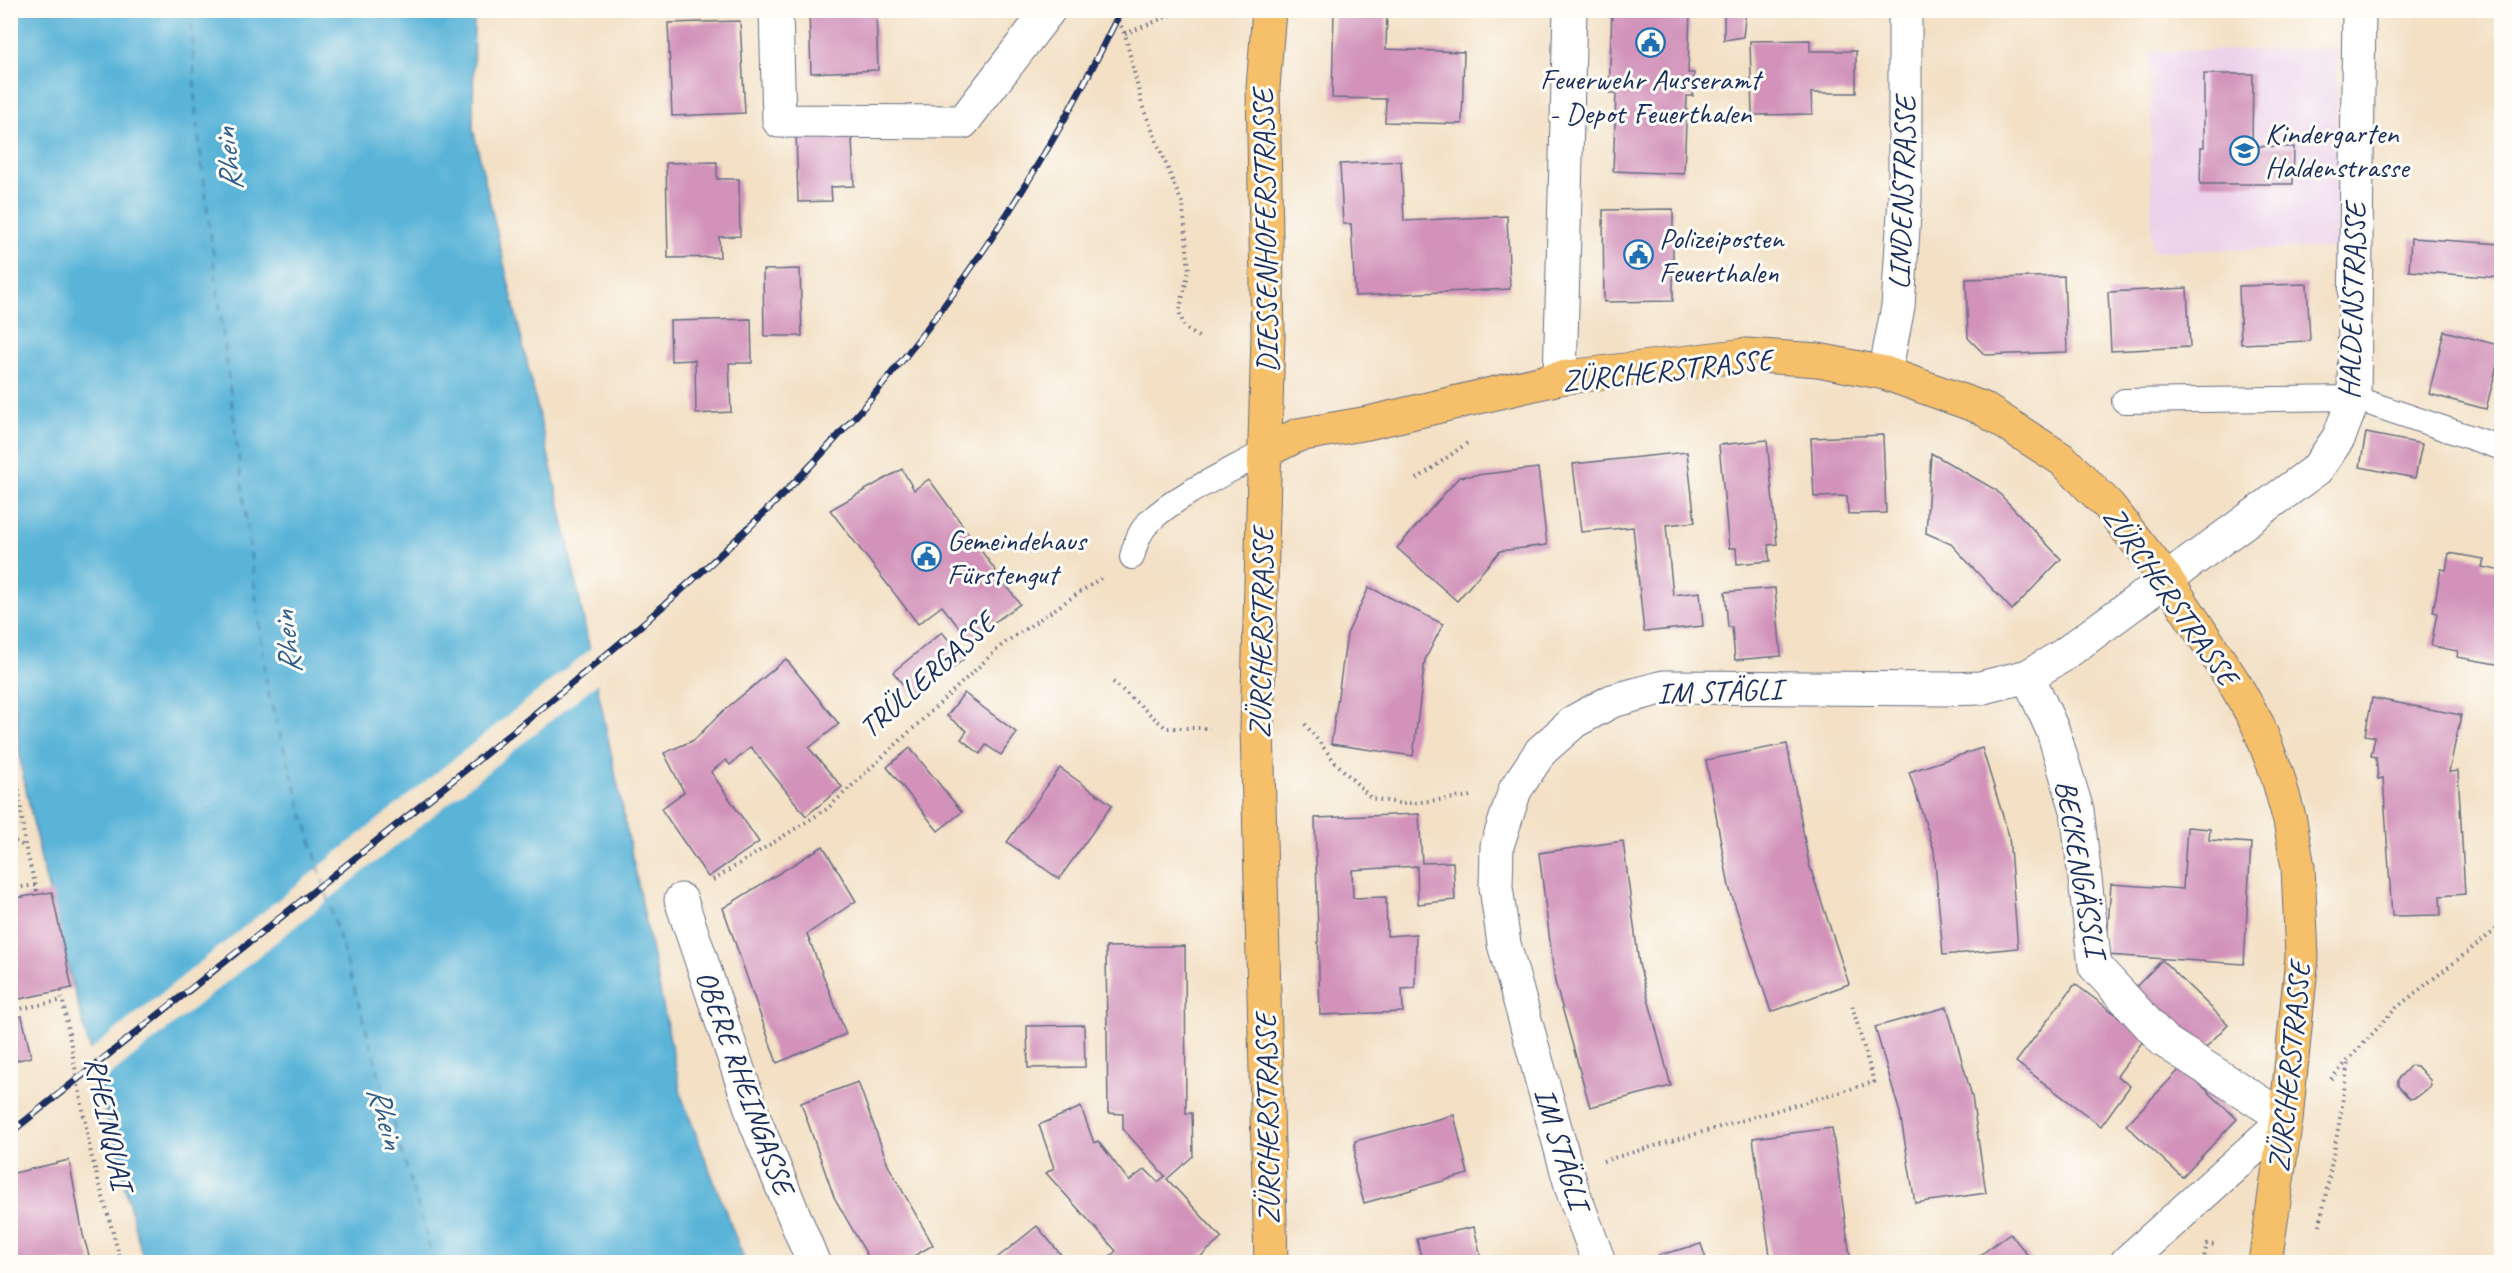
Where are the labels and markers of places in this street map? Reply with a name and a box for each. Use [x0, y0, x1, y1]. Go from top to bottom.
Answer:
public building icon: Feuerwehr Ausseramt - Depot Feuerthalen [1634, 26, 1666, 58]
place label: Feuerwehr Ausseramt - Depot Feuerthalen [1540, 60, 1764, 132]
place label: Kindergarten Haldenstrasse [2265, 114, 2411, 186]
school or university icon: Kindergarten Haldenstrasse [2228, 134, 2260, 166]
place label: Polizeiposten Feuerthalen [1659, 219, 1785, 291]
public building icon: Polizeiposten Feuerthalen [1622, 239, 1654, 271]
place label: Gemeindehaus Fürstengut [947, 521, 1089, 593]
public building icon: Gemeindehaus Fürstengut [910, 541, 942, 573]

